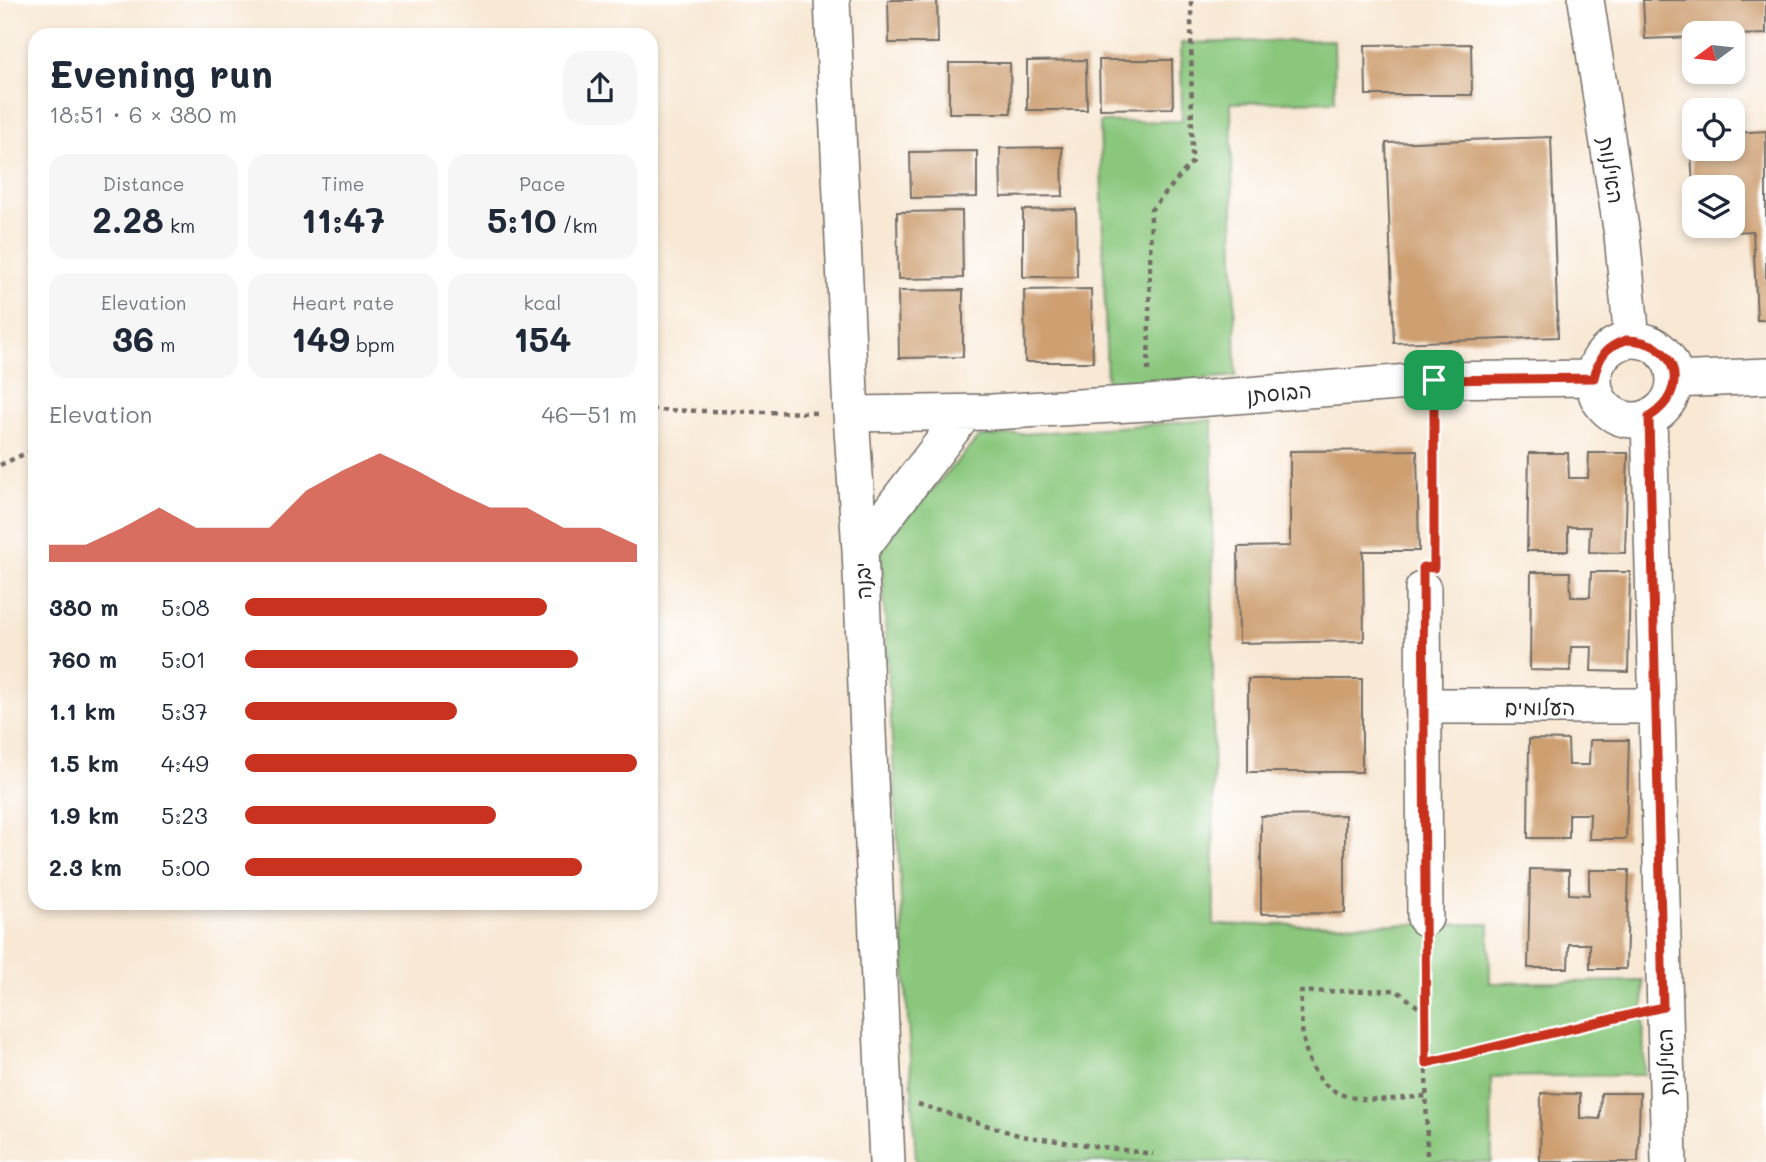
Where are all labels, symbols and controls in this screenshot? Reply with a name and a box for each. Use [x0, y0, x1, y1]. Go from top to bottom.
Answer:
north arrow [1682, 21, 1745, 84]
map controls [1682, 21, 1745, 238]
text: Evening run [49, 48, 273, 98]
button: share [563, 51, 637, 125]
button: locate [1682, 98, 1745, 161]
text: 18:51 · 6 × 380 m [49, 99, 237, 129]
street label: האילנות [1593, 135, 1631, 205]
text: Distance [103, 171, 185, 196]
text: Time [321, 171, 365, 196]
text: Pace [519, 171, 566, 196]
button: layers [1682, 175, 1745, 238]
text: 2.28 [92, 196, 164, 242]
text: 11:47 [301, 196, 385, 242]
text: 5:10 [487, 196, 556, 242]
text: km [164, 213, 195, 238]
text: /km [556, 213, 598, 238]
text: Elevation [101, 290, 186, 315]
text: Heart rate [292, 290, 394, 315]
text: kcal [523, 290, 561, 315]
text: 36 [112, 315, 154, 361]
text: 149 [291, 315, 350, 361]
text: 154 [513, 315, 571, 361]
text: m [154, 332, 175, 357]
text: bpm [350, 332, 395, 357]
pin [1404, 350, 1464, 410]
icon: arrive [1415, 361, 1453, 399]
street label: הבוסתן [1245, 376, 1313, 409]
text: Elevation [49, 399, 152, 429]
text: 46–51 m [541, 399, 637, 429]
street label: יבנה [848, 562, 876, 600]
text: 380 m [49, 592, 118, 622]
text: 5:08 [161, 592, 210, 622]
text: 760 m [49, 644, 117, 674]
text: 5:01 [161, 644, 206, 674]
street label: העלומים [1505, 693, 1575, 720]
text: 1.1 km [49, 696, 115, 726]
text: 5:37 [161, 696, 208, 726]
text: 1.5 km [49, 748, 119, 778]
text: 4:49 [161, 748, 209, 778]
text: 1.9 km [49, 800, 119, 830]
text: 5:23 [161, 800, 208, 830]
text: 2.3 km [49, 852, 122, 882]
text: 5:00 [161, 852, 210, 882]
street label: האילנות [1650, 1028, 1680, 1096]

